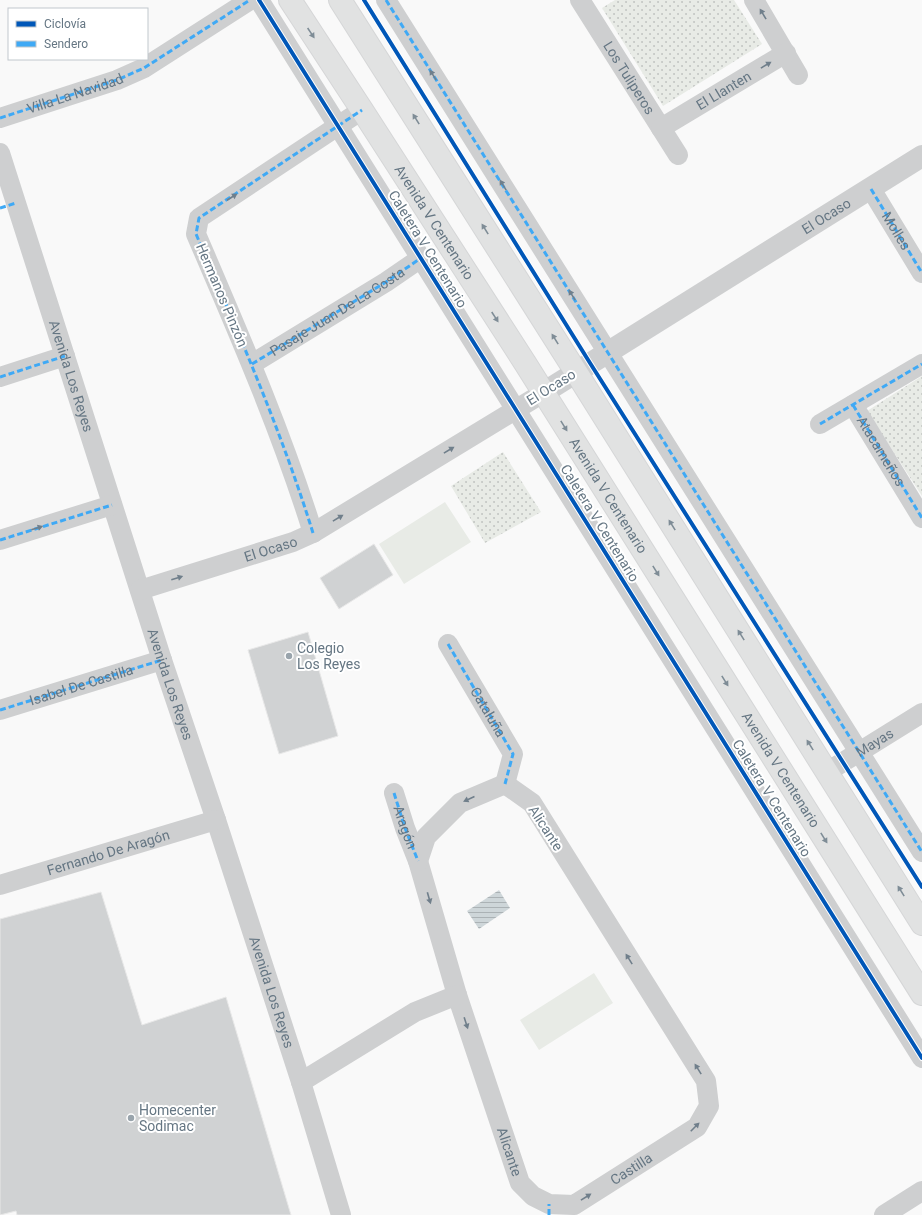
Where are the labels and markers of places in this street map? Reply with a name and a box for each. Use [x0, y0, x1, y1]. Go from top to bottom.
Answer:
place label: Colegio Los Reyes [297, 640, 360, 672]
marker: Colegio Los Reyes [284, 651, 294, 661]
place label: Homecenter Sodimac [139, 1102, 216, 1134]
marker: Homecenter Sodimac [126, 1113, 136, 1123]

